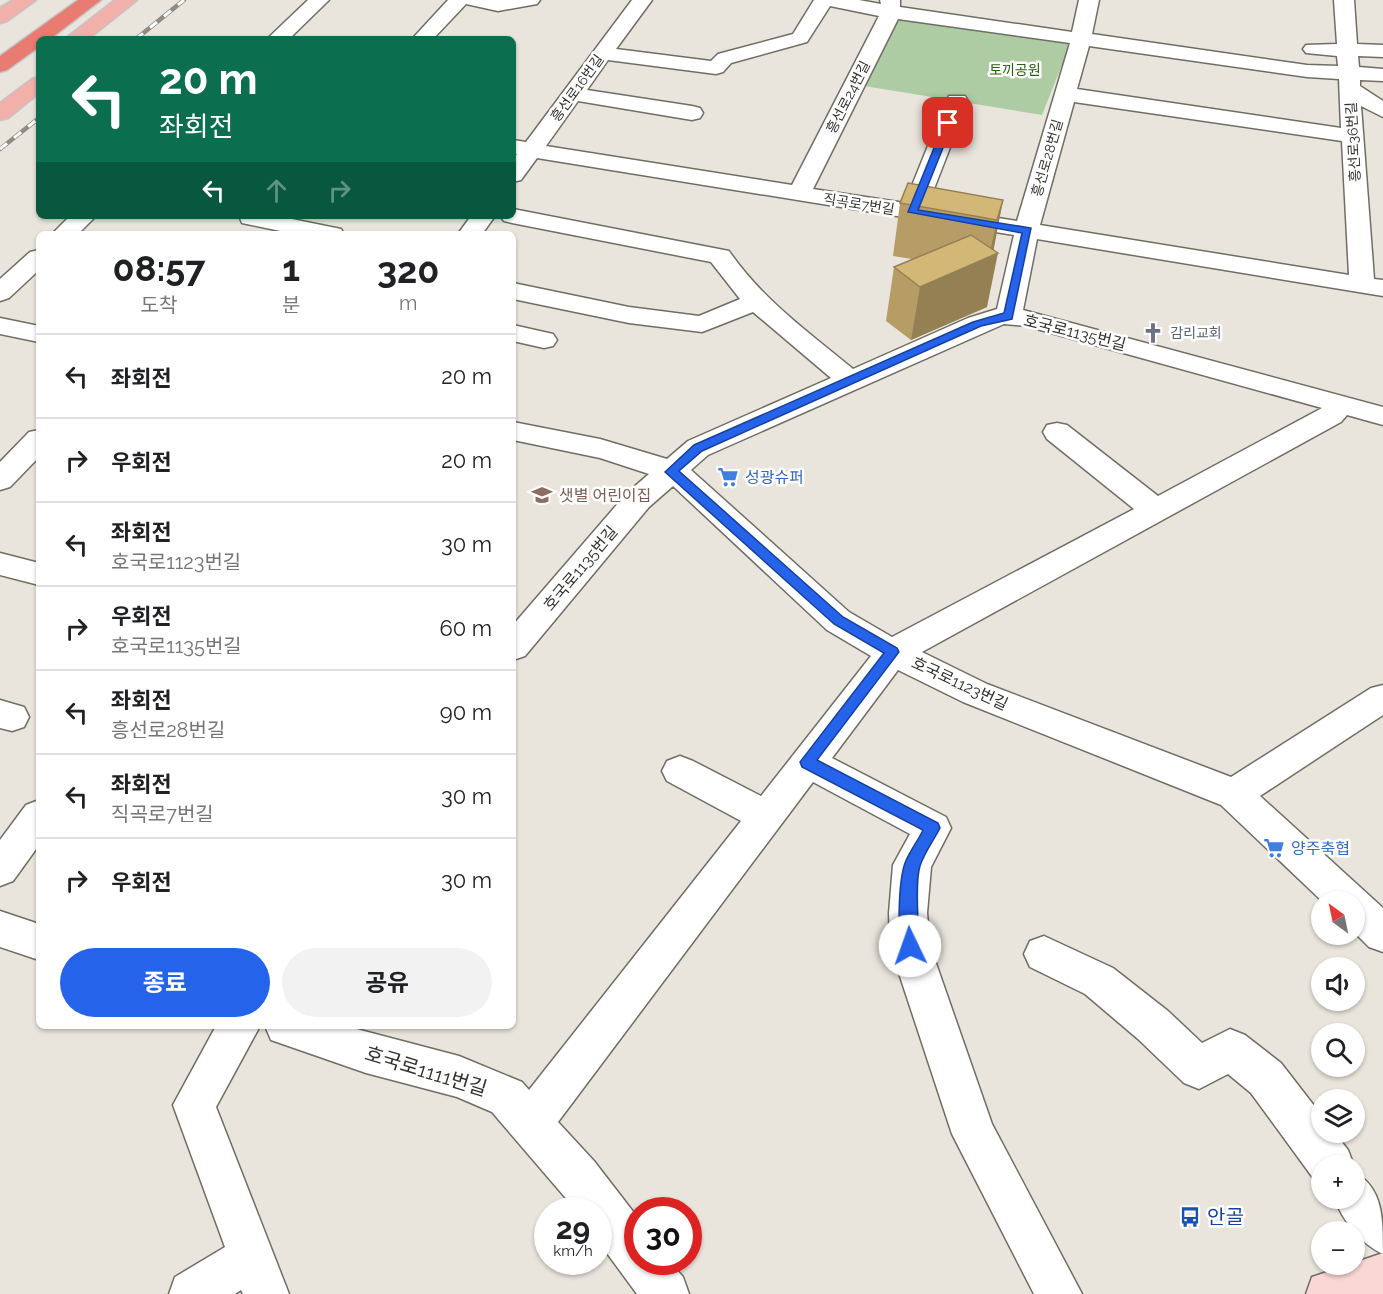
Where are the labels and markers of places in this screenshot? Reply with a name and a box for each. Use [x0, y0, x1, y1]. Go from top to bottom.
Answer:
pin [922, 97, 973, 148]
church icon: 감리교회 [1141, 321, 1165, 345]
place label: 감리교회 [1170, 325, 1222, 341]
supermarket icon: 성광슈퍼 [716, 465, 740, 489]
place label: 성광슈퍼 [745, 468, 804, 487]
school or university icon: 샛별 어린이집 [530, 483, 554, 507]
place label: 샛별 어린이집 [559, 486, 651, 505]
supermarket icon: 양주축협 [1262, 836, 1286, 860]
place label: 양주축협 [1291, 839, 1350, 858]
bus stop icon: 안골 [1178, 1205, 1202, 1229]
place label: 안골 [1207, 1205, 1244, 1229]

